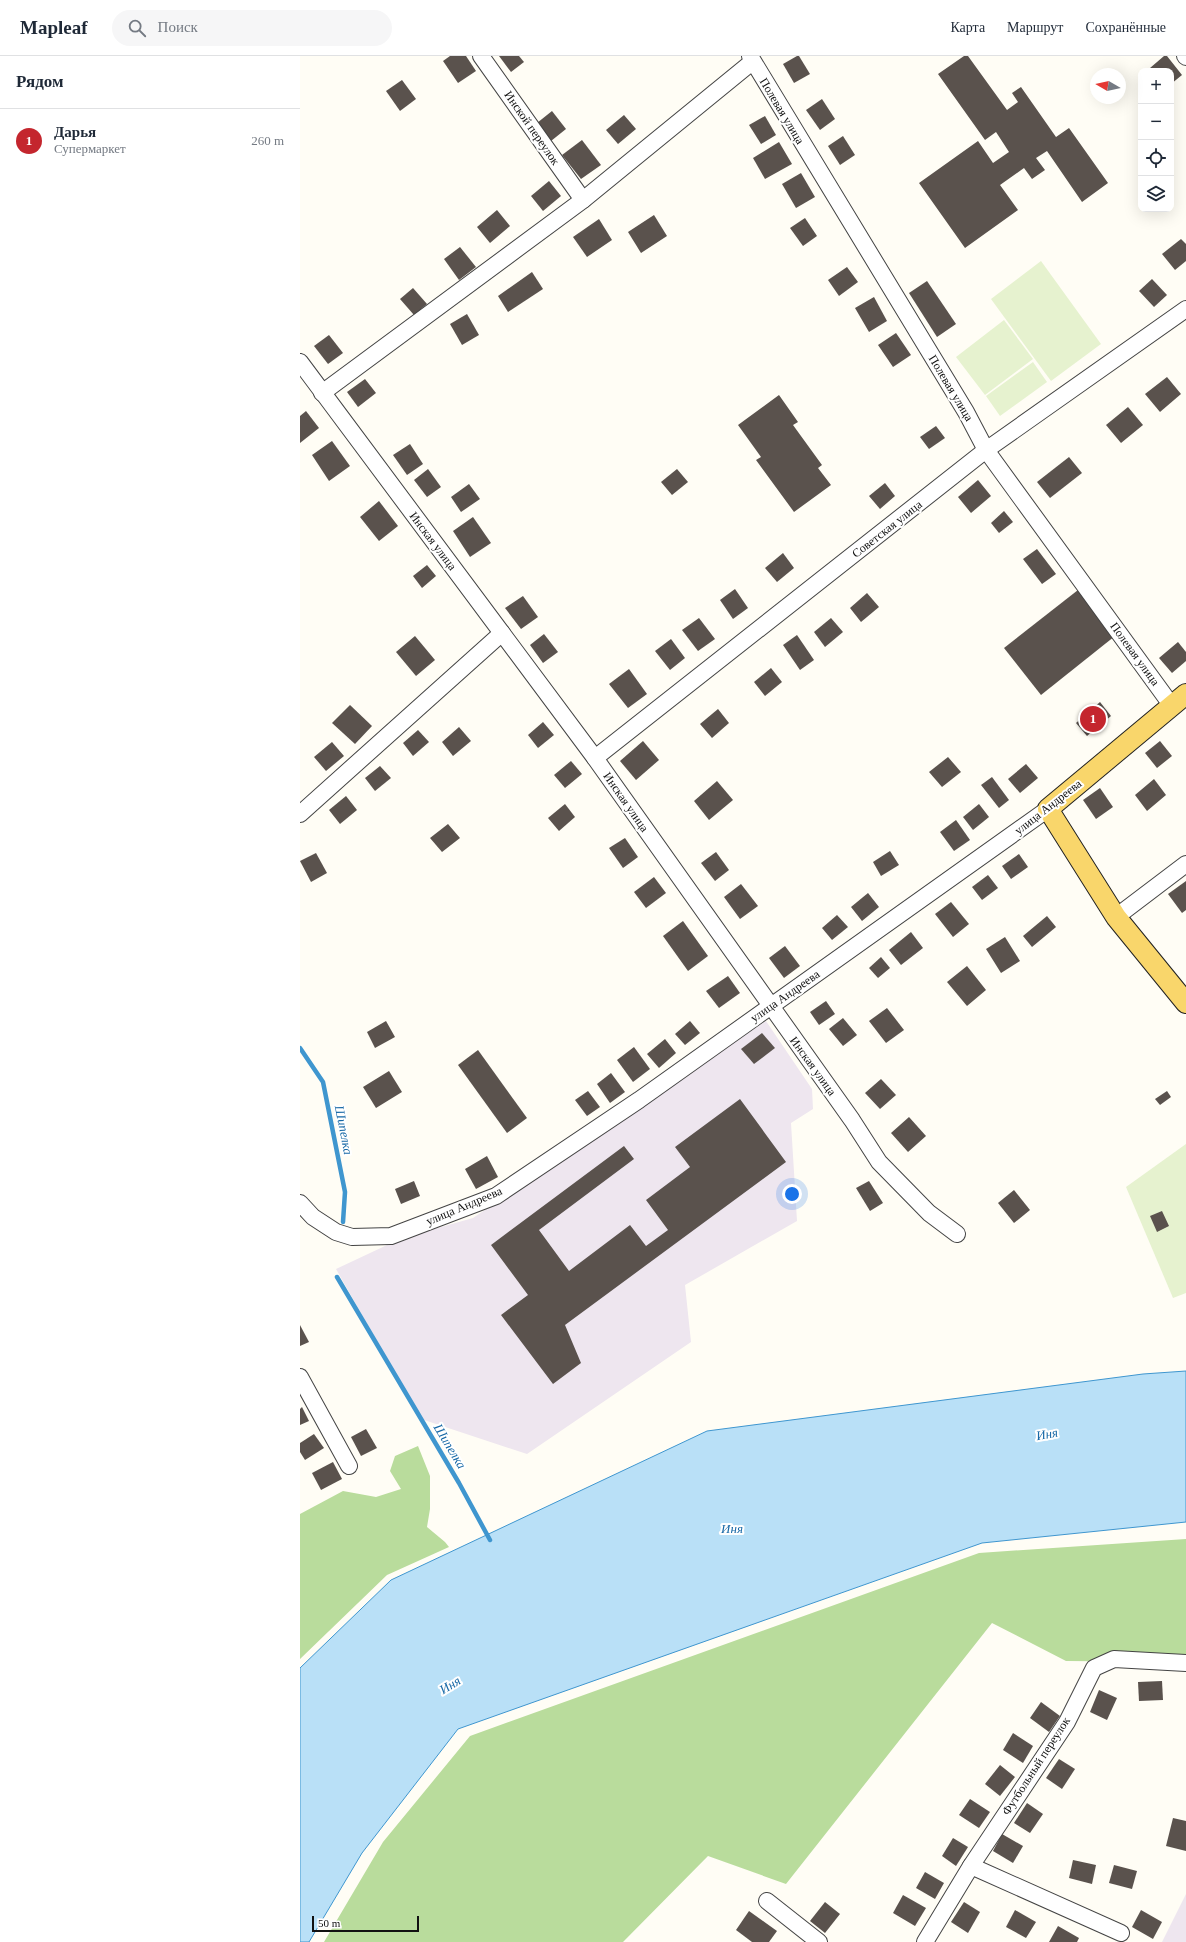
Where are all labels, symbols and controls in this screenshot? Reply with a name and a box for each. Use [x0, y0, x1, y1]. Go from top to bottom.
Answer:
search box [112, 10, 392, 46]
text: Mapleaf [20, 17, 88, 38]
icon: search [126, 17, 148, 39]
text: Поиск [158, 19, 198, 35]
text: Карта [950, 20, 985, 35]
text: Маршрут [1007, 20, 1063, 35]
text: Сохранённые [1085, 20, 1166, 35]
north arrow [1090, 68, 1126, 104]
map controls [1138, 68, 1174, 212]
button: + [1138, 68, 1174, 104]
text: Рядом [16, 72, 64, 91]
street label: Полевая улица [757, 75, 808, 147]
street label: Инской переулок [501, 88, 563, 168]
button: − [1138, 104, 1174, 140]
text: Дарья [54, 124, 96, 140]
text: 1 [26, 133, 32, 148]
text: 260 m [251, 133, 284, 148]
button: locate [1138, 140, 1174, 176]
text: Супермаркет [54, 141, 126, 156]
button: layers [1138, 176, 1174, 212]
street label: Полевая улица [926, 352, 977, 424]
street label: Советская улица [849, 497, 925, 561]
street label: Инская улица [406, 509, 460, 574]
street label: Полевая улица [1107, 620, 1163, 689]
pin: 1 [1080, 704, 1106, 734]
street label: Инская улица [600, 770, 652, 835]
street label: улица Андреева [1012, 776, 1085, 838]
street label: улица Андреева [748, 967, 823, 1025]
street label: Инская улица [787, 1034, 839, 1099]
water label: Шипелка [332, 1103, 356, 1156]
street label: улица Андреева [424, 1183, 505, 1228]
your location [782, 1184, 802, 1204]
water label: Шипелка [430, 1420, 470, 1472]
water label: Иня [1034, 1425, 1059, 1443]
water label: Иня [720, 1521, 743, 1536]
water label: Иня [436, 1673, 463, 1698]
street label: Футбольный переулок [999, 1714, 1073, 1818]
scale bar [312, 1914, 419, 1933]
text: 50 m [318, 1917, 340, 1929]

